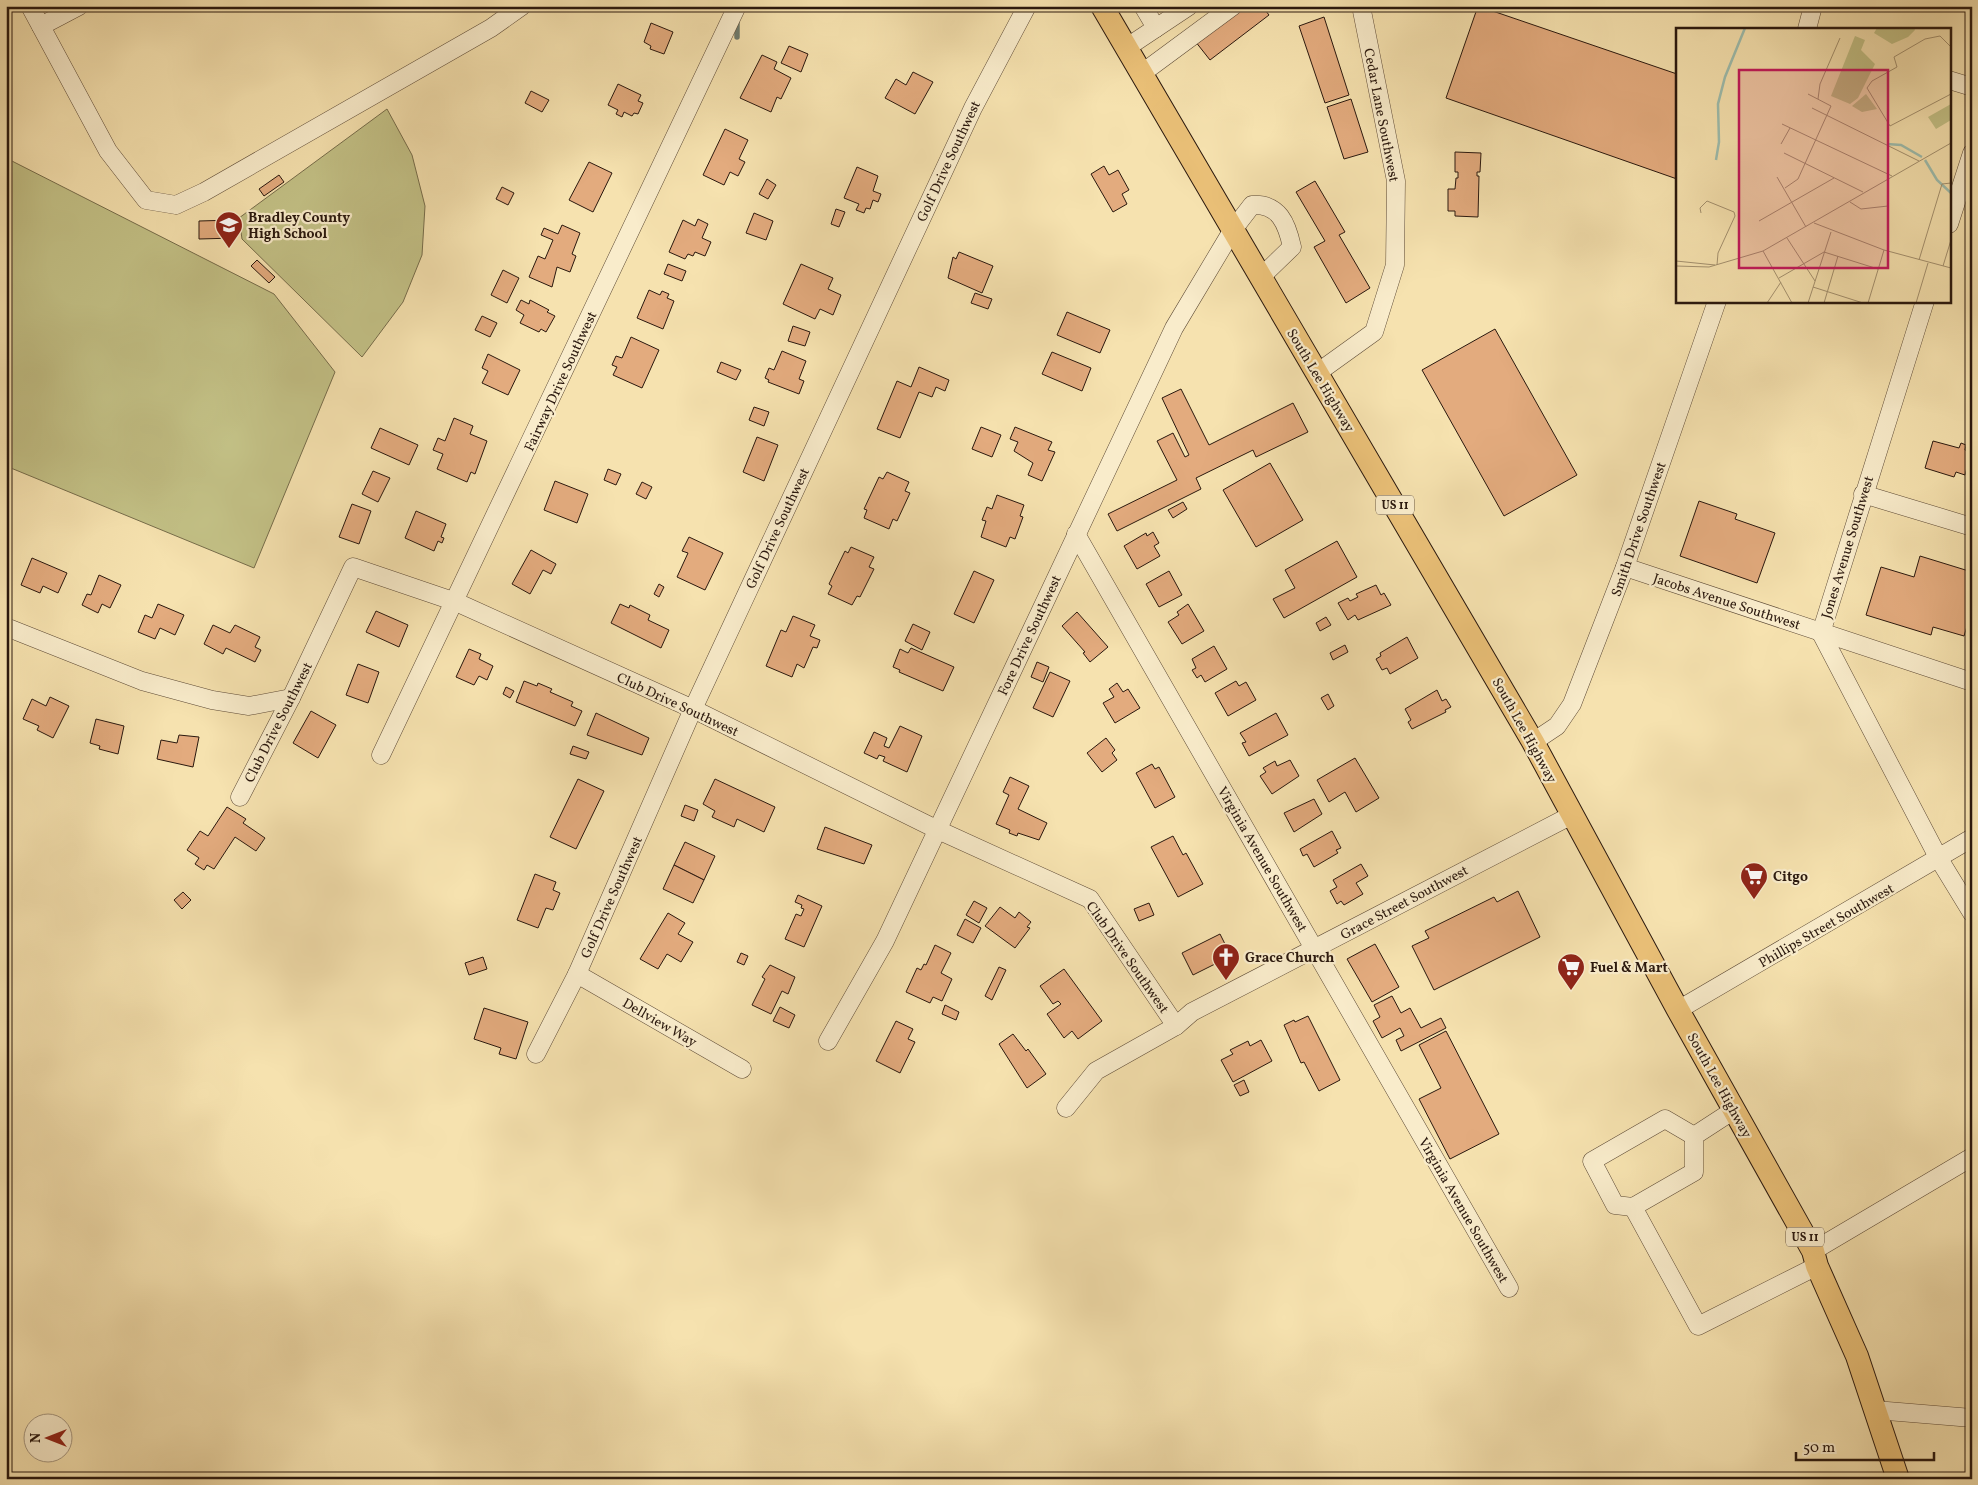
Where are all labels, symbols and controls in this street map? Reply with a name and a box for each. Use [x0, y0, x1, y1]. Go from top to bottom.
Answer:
inset map [1676, 28, 1950, 302]
street label: Cedar Lane Southwest [1358, 47, 1403, 184]
street label: Golf Drive Southwest [913, 98, 986, 225]
place label: Bradley County High School [248, 209, 350, 244]
school or university icon: Bradley County High School [214, 210, 244, 249]
street label: Fairway Drive Southwest [521, 308, 602, 455]
street label: South Lee Highway [1281, 325, 1358, 436]
street label: Smith Drive Southwest [1607, 459, 1671, 599]
street label: Golf Drive Southwest [742, 465, 815, 592]
street label: Jones Avenue Southwest [1818, 474, 1879, 621]
road number: US 11 [1376, 496, 1414, 514]
street label: Jacobs Avenue Southwest [1650, 570, 1803, 635]
street label: Fore Drive Southwest [994, 572, 1067, 699]
street label: Club Drive Southwest [241, 659, 318, 786]
street label: Club Drive Southwest [613, 669, 742, 742]
street label: South Lee Highway [1487, 675, 1561, 787]
street label: Virginia Avenue Southwest [1212, 783, 1311, 936]
street label: Golf Drive Southwest [577, 834, 648, 962]
supermarket icon: Citgo [1739, 861, 1769, 900]
street label: Grace Street Southwest [1337, 862, 1472, 945]
place label: Citgo [1773, 868, 1808, 887]
street label: Phillips Street Southwest [1755, 880, 1898, 973]
street label: Club Drive Southwest [1081, 898, 1173, 1018]
church icon: Grace Church [1211, 942, 1241, 981]
place label: Grace Church [1245, 949, 1334, 968]
supermarket icon: Fuel & Mart [1556, 952, 1586, 991]
place label: Fuel & Mart [1590, 959, 1668, 978]
street label: Dellview Way [618, 994, 700, 1053]
street label: South Lee Highway [1682, 1030, 1756, 1142]
street label: Virginia Avenue Southwest [1413, 1134, 1512, 1287]
road number: US 11 [1786, 1228, 1824, 1246]
north arrow [22, 1412, 72, 1462]
scale bar [1796, 1430, 1933, 1462]
text: N [27, 1433, 46, 1443]
text: 50 m [1803, 1438, 1835, 1459]

